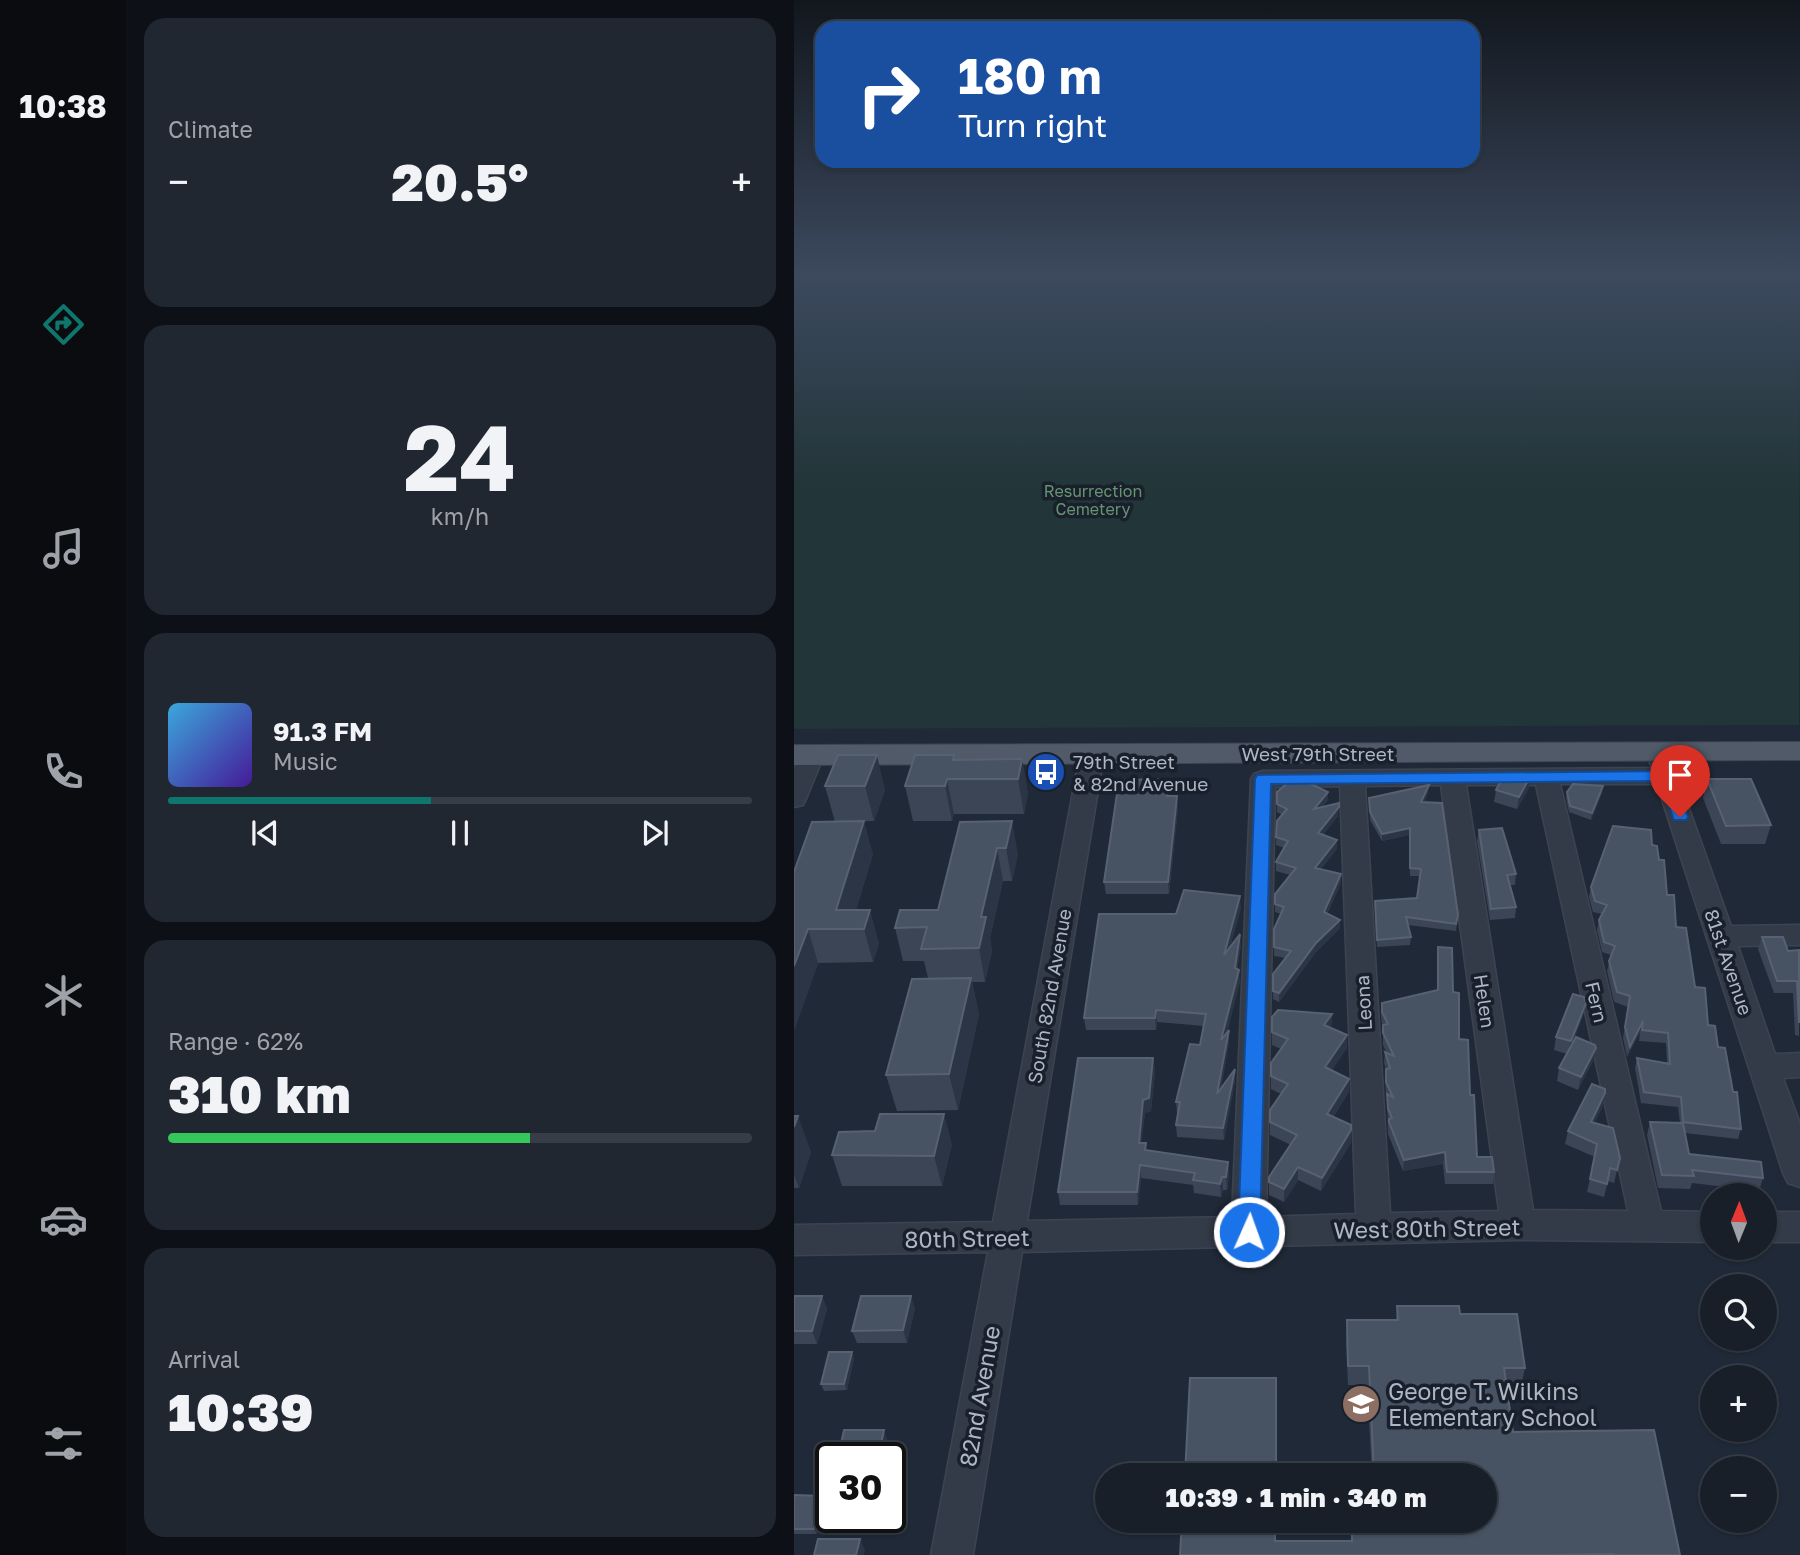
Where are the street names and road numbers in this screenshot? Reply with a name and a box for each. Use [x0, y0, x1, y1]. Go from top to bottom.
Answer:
street label: West 79th Street [1242, 742, 1394, 765]
street label: 81st Avenue [1700, 906, 1758, 1018]
street label: South 82nd Avenue [1022, 907, 1076, 1085]
street label: Helen [1470, 973, 1500, 1029]
street label: Leona [1350, 975, 1376, 1031]
street label: Fern [1581, 979, 1613, 1025]
street label: West 80th Street [1333, 1212, 1521, 1244]
street label: 80th Street [904, 1223, 1030, 1253]
street label: 82nd Avenue [953, 1323, 1005, 1469]

